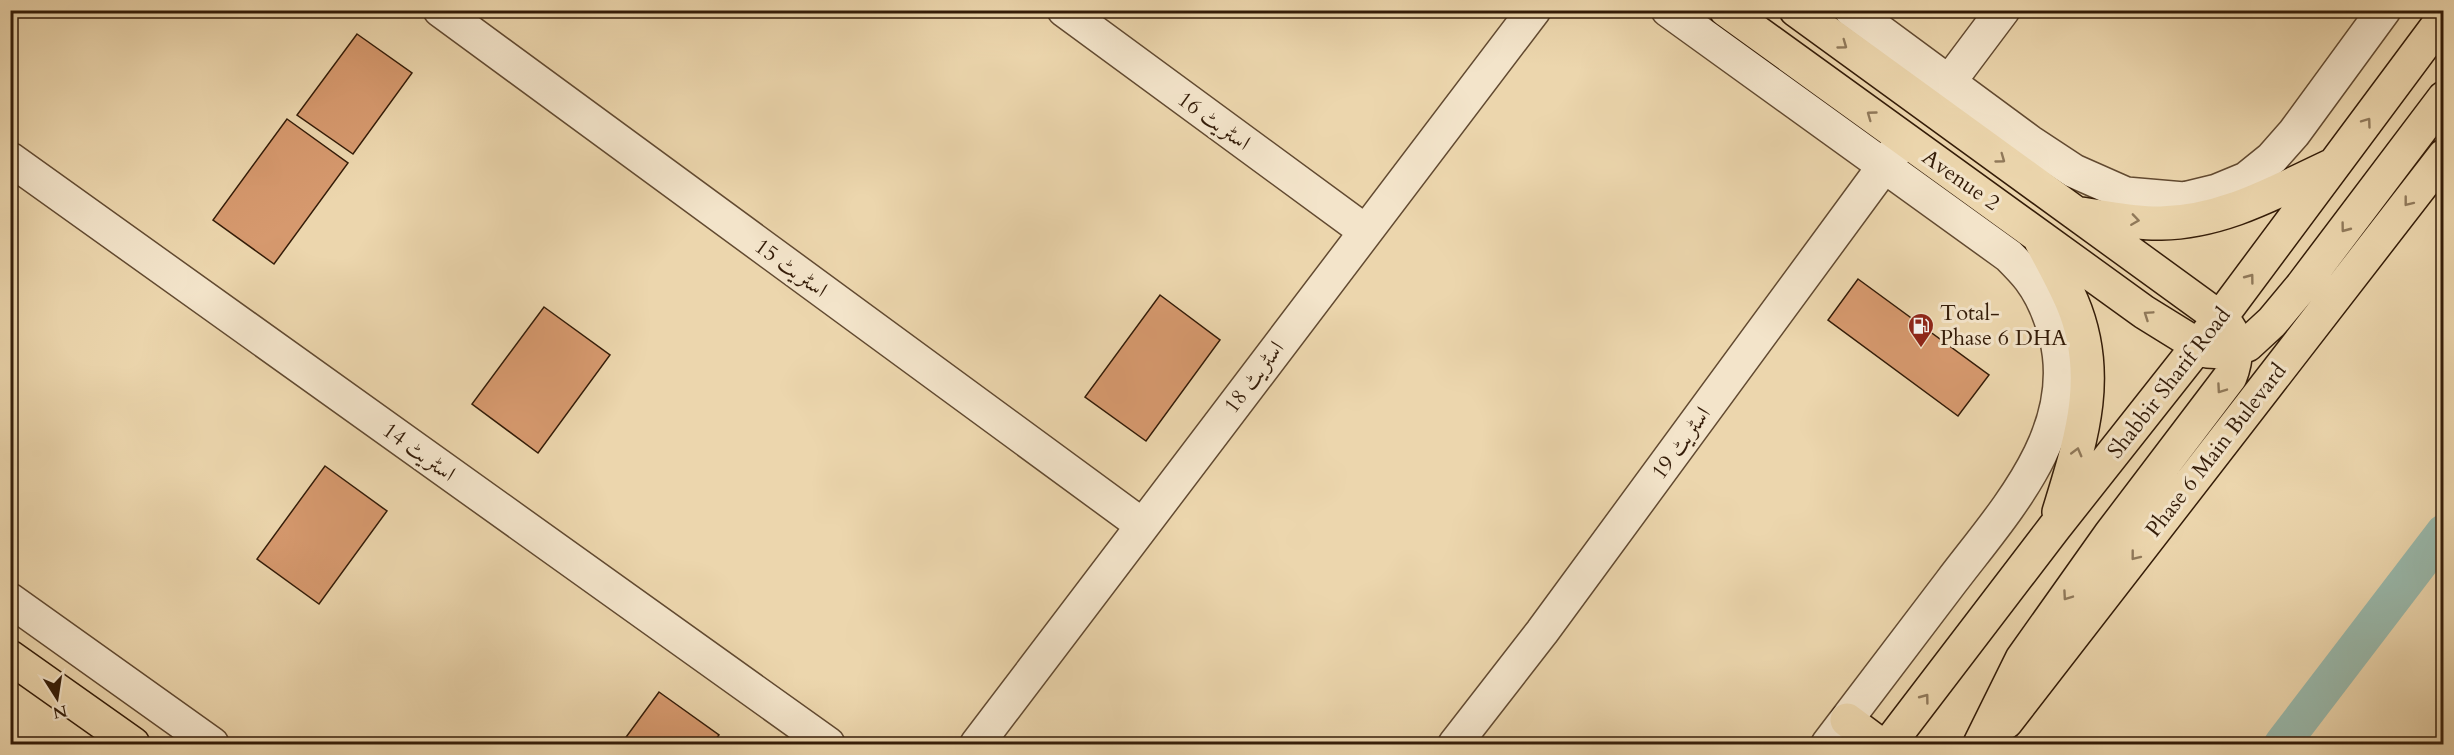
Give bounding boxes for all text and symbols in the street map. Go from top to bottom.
one-way arrow [1836,38,1847,49]
street label: اسٹریٹ 16 [1172,84,1256,158]
one-way arrow [1866,111,1877,122]
one-way arrow [2359,118,2370,129]
street label: Avenue 2 [1916,142,2006,218]
one-way arrow [1994,152,2005,163]
one-way arrow [2404,195,2415,206]
one-way arrow [2130,214,2140,226]
one-way arrow [2341,222,2352,233]
street label: اسٹریٹ 15 [749,231,833,305]
one-way arrow [2243,274,2254,285]
place label: Total- Phase 6 DHA [1940,298,2067,353]
street label: Shabbir Sharif Road [2101,301,2238,465]
fuel station icon: Total- Phase 6 DHA [1906,311,1936,349]
one-way arrow [2144,311,2155,322]
street label: اسٹریٹ 18 [1217,335,1291,419]
street label: Phase 6 Main Bulevard [2139,357,2294,543]
one-way arrow [2217,383,2228,394]
street label: اسٹریٹ 19 [1644,401,1718,485]
street label: اسٹریٹ 14 [377,415,461,489]
one-way arrow [2070,447,2083,457]
one-way arrow [2131,549,2142,560]
one-way arrow [2063,589,2074,600]
north arrow [27,668,87,728]
one-way arrow [1917,694,1928,705]
text: N [51,699,69,724]

